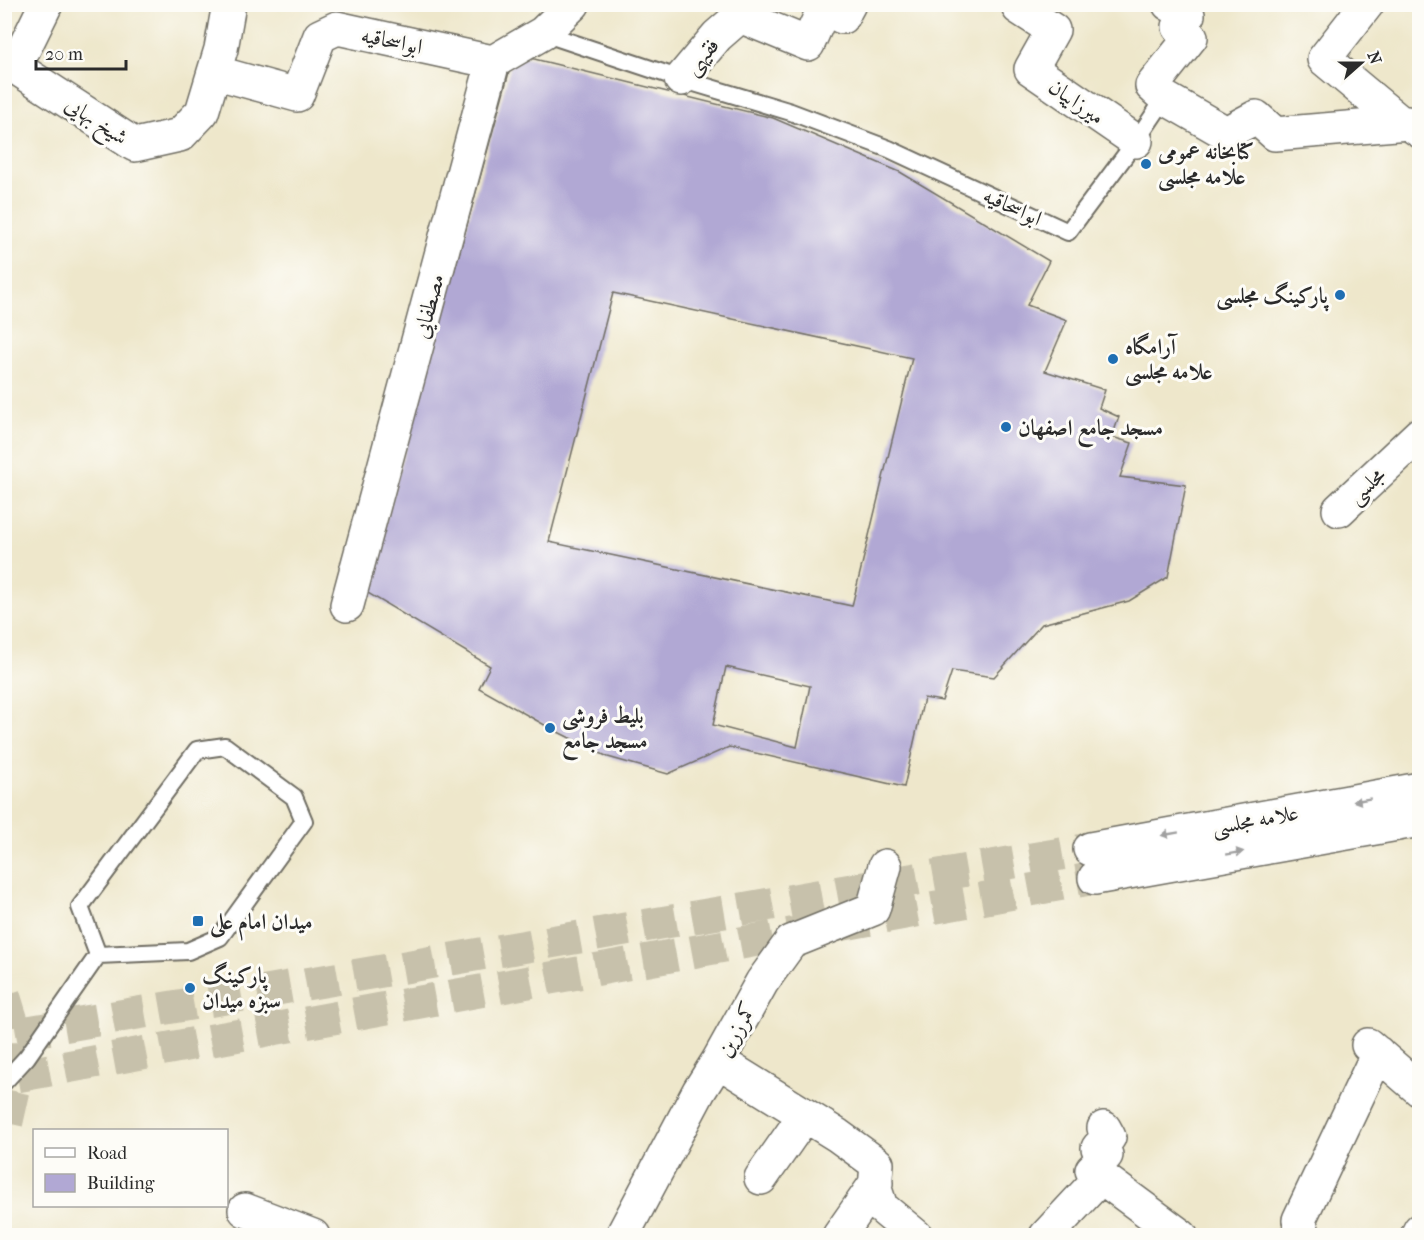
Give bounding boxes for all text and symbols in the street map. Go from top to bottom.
street label: ابواسحاقیه [359,22,425,60]
scale bar [36,33,126,71]
street label: فقیهی [679,33,726,82]
north arrow [1331,33,1391,93]
text: 20 m [45,44,83,65]
text: N [1363,49,1386,68]
street label: میرزاییان [1044,73,1109,130]
street label: شیخ بهایی [57,91,133,156]
place label: کتابخانه عمومی علامه مجلسی [1157,139,1254,192]
marker: کتابخانه عمومی علامه مجلسی [1139,157,1153,171]
street label: ابواسحاقیه [979,182,1046,232]
street label: مصطفایی [408,271,452,342]
place label: پارکینگ مجلسی [1216,281,1330,312]
marker: پارکینگ مجلسی [1333,288,1347,302]
place label: آرامگاه علامه مجلسی [1125,332,1213,387]
marker: آرامگاه علامه مجلسی [1106,352,1120,366]
place label: مسجد جامع اصفهان [1018,415,1163,448]
marker: مسجد جامع اصفهان [999,420,1013,434]
street label: مجلسی [1342,461,1393,511]
place label: بلیط فروشی مسجد جامع [562,703,648,761]
marker: بلیط فروشی مسجد جامع [543,721,557,735]
one-way arrow [1352,796,1371,805]
street label: علامه مجلسی [1210,800,1301,842]
one-way arrow [1160,830,1179,839]
one-way arrow [1226,848,1245,857]
place label: میدان امام علی [209,909,313,941]
marker: میدان امام علی [191,914,205,928]
place label: پارکینگ سبزه میدان [202,961,281,1014]
marker: پارکینگ سبزه میدان [183,981,197,995]
street label: کمرزرین [711,997,763,1062]
legend [33,1129,228,1207]
text: Road [87,1143,127,1164]
text: Building [87,1173,155,1194]

